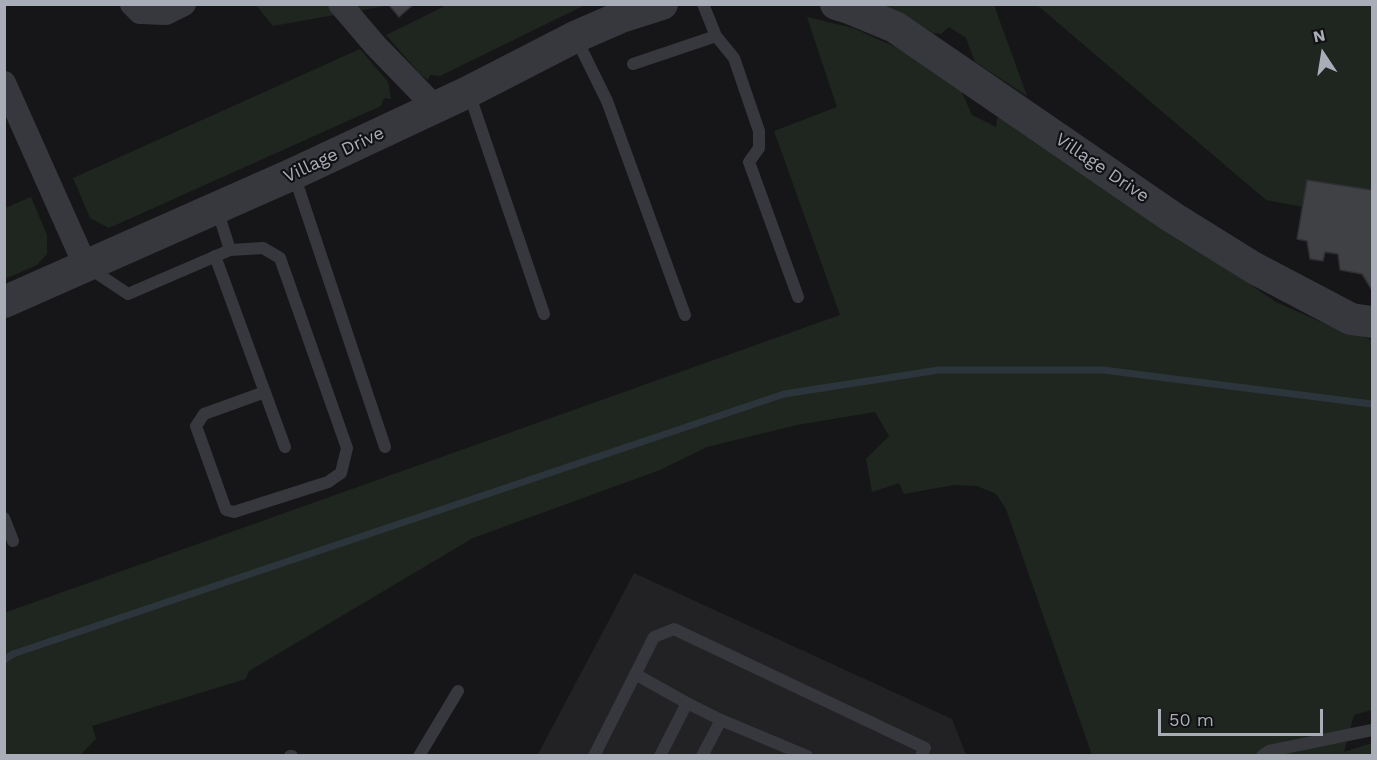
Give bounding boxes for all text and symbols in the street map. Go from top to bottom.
north arrow [1293,24,1353,84]
text: N [1311,25,1327,46]
street label: Village Drive [280,122,388,188]
street label: Village Drive [1051,129,1153,207]
scale bar [1161,697,1326,735]
text: 50 m [1169,709,1214,730]

